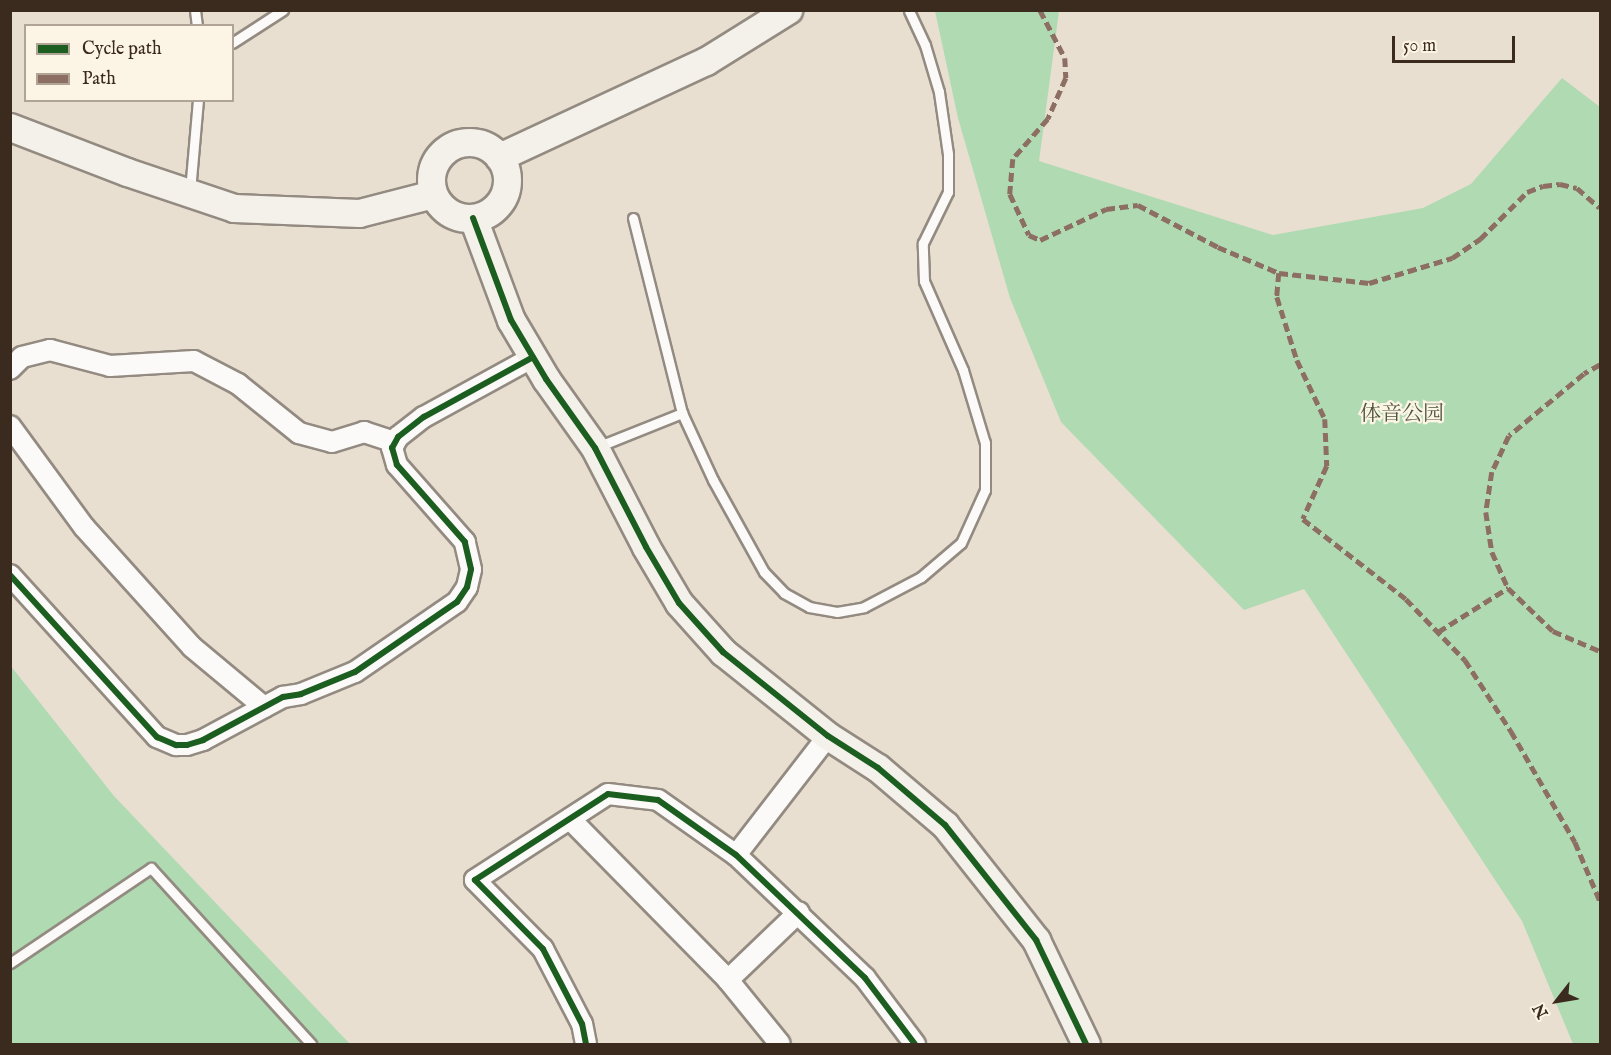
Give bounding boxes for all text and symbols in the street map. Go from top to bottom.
legend [24,24,234,102]
scale bar [1395,24,1518,62]
text: 50 m [1403,35,1436,58]
text: Cycle path [82,38,162,61]
text: Path [82,68,116,91]
park label: 体音公园 [1360,402,1444,428]
north arrow [1527,971,1587,1031]
text: N [1529,999,1554,1021]

